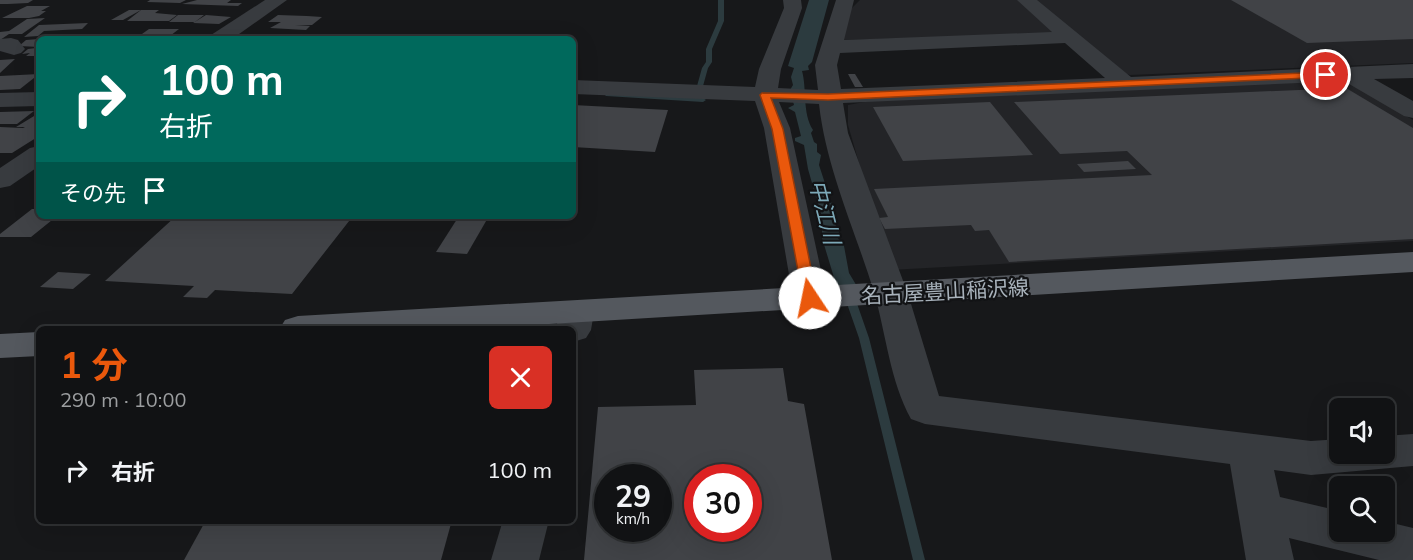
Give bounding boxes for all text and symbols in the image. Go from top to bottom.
pin [1300,49,1351,100]
text: 100 m [159,53,284,106]
icon: arrive [1309,58,1342,91]
icon: right [60,60,138,138]
text: 右折 [159,109,213,143]
icon: arrive [138,174,171,207]
water label: 中江川 [803,177,847,249]
text: その先 [60,179,126,207]
position arrow [778,266,842,330]
street label: 名古屋豊山稲沢線 [860,274,1030,308]
text: 1 分 [60,342,127,387]
button: close [489,346,552,409]
text: 290 m · 10:00 [60,387,186,412]
map controls [1329,398,1395,542]
button: sound [1329,398,1395,464]
icon: right [60,454,93,487]
text: 100 m [487,456,552,484]
text: 右折 [111,458,155,486]
speed limit sign: 30 [684,464,762,542]
button: search [1329,476,1395,542]
text: 29 [615,477,651,515]
text: km/h [616,509,650,528]

